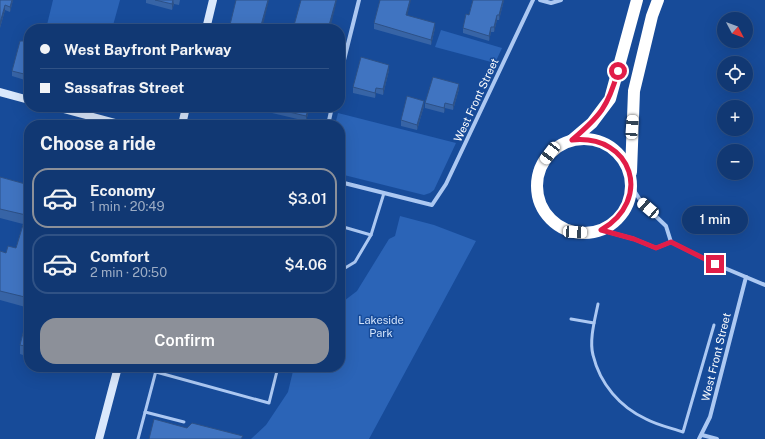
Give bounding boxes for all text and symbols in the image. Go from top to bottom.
north arrow [717,12,753,48]
map controls [717,12,753,180]
text: West Bayfront Parkway [64,41,231,58]
street label: West Front Street [451,56,501,144]
button: locate [717,56,753,92]
route start [609,62,627,80]
text: Sassafras Street [64,79,184,96]
button: + [717,100,753,136]
car [625,115,639,139]
text: Choose a ride [40,133,156,154]
car [538,140,562,166]
button: − [717,144,753,180]
icon: car [42,180,78,216]
text: Economy [90,182,155,199]
text: $3.01 [288,190,327,207]
car [635,196,661,220]
text: 1 min · 20:49 [90,199,165,214]
callout: 1 min [682,206,748,234]
text: 1 min [700,212,730,227]
car [563,225,587,239]
icon: car [42,246,78,282]
text: Comfort [90,248,150,265]
route end [706,255,724,273]
text: $4.06 [285,256,327,273]
text: 2 min · 20:50 [90,265,167,280]
street label: West Front Street [699,312,733,402]
park label: Lakeside Park [358,314,404,339]
button: Confirm [40,318,329,364]

